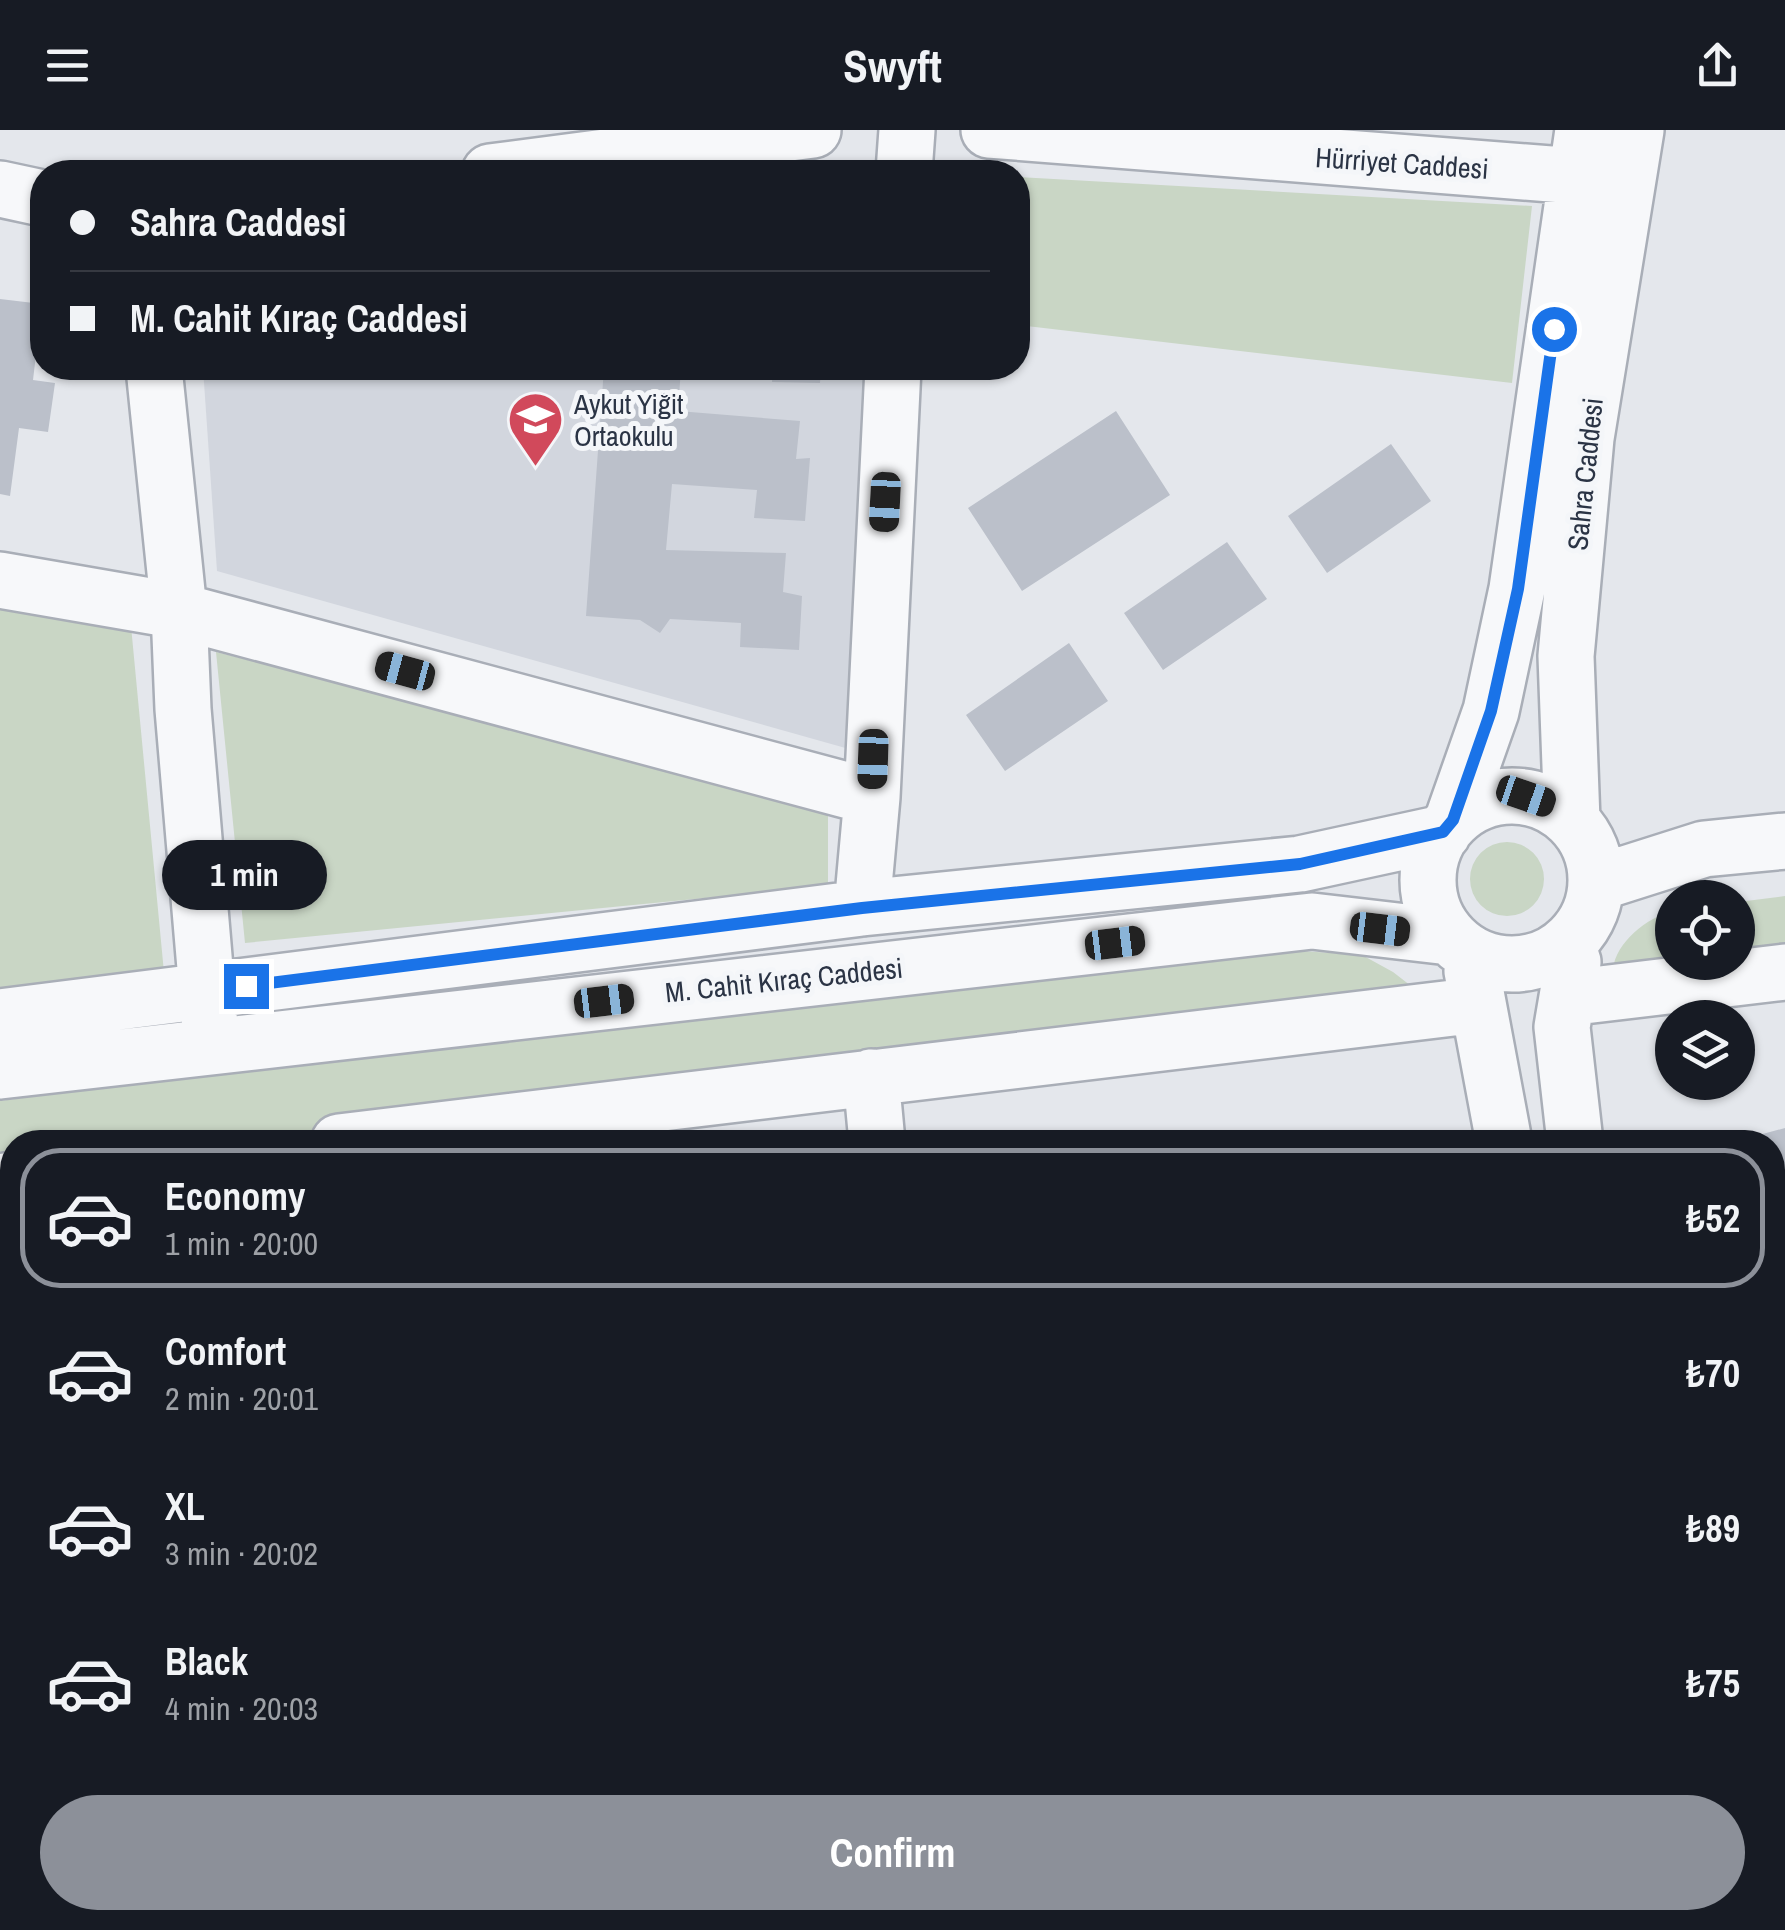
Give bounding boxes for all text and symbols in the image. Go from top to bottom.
text: Swyft [843,35,942,96]
icon: menu [40,38,95,93]
icon: share [1690,38,1745,93]
street label: Hürriyet Caddesi [1314,138,1490,188]
text: Sahra Caddesi [130,197,347,248]
text: M. Cahit Kıraç Caddesi [130,293,468,344]
route start [1532,307,1577,352]
place label: Aykut Yiğit Ortaokulu [573,385,683,455]
school or university icon: Aykut Yiğit Ortaokulu [505,390,565,469]
street label: Sahra Caddesi [1558,396,1612,552]
car [868,471,902,533]
car [372,649,438,693]
car [857,728,889,790]
car [1493,772,1559,820]
callout: 1 min [164,841,328,911]
text: 1 min [210,853,279,896]
map controls [1655,880,1755,1100]
button: locate [1655,880,1755,980]
car [1348,910,1412,948]
car [1083,924,1147,962]
street label: M. Cahit Kıraç Caddesi [663,949,905,1011]
route end [224,964,269,1009]
car [572,982,636,1020]
button: layers [1655,1000,1755,1100]
text: Economy [165,1171,305,1222]
icon: car [45,1173,135,1263]
text: ₺52 [1686,1193,1740,1244]
text: 1 min · 20:00 [165,1222,318,1265]
text: Comfort [165,1326,286,1377]
icon: car [45,1328,135,1418]
text: ₺70 [1686,1348,1740,1399]
text: 2 min · 20:01 [165,1377,318,1420]
text: XL [165,1481,205,1532]
icon: car [45,1483,135,1573]
text: ₺89 [1686,1503,1740,1554]
text: 3 min · 20:02 [165,1532,318,1575]
text: Black [165,1636,248,1687]
icon: car [45,1638,135,1728]
text: ₺75 [1686,1658,1740,1709]
text: 4 min · 20:03 [165,1687,318,1730]
button: Confirm [40,1795,1745,1910]

